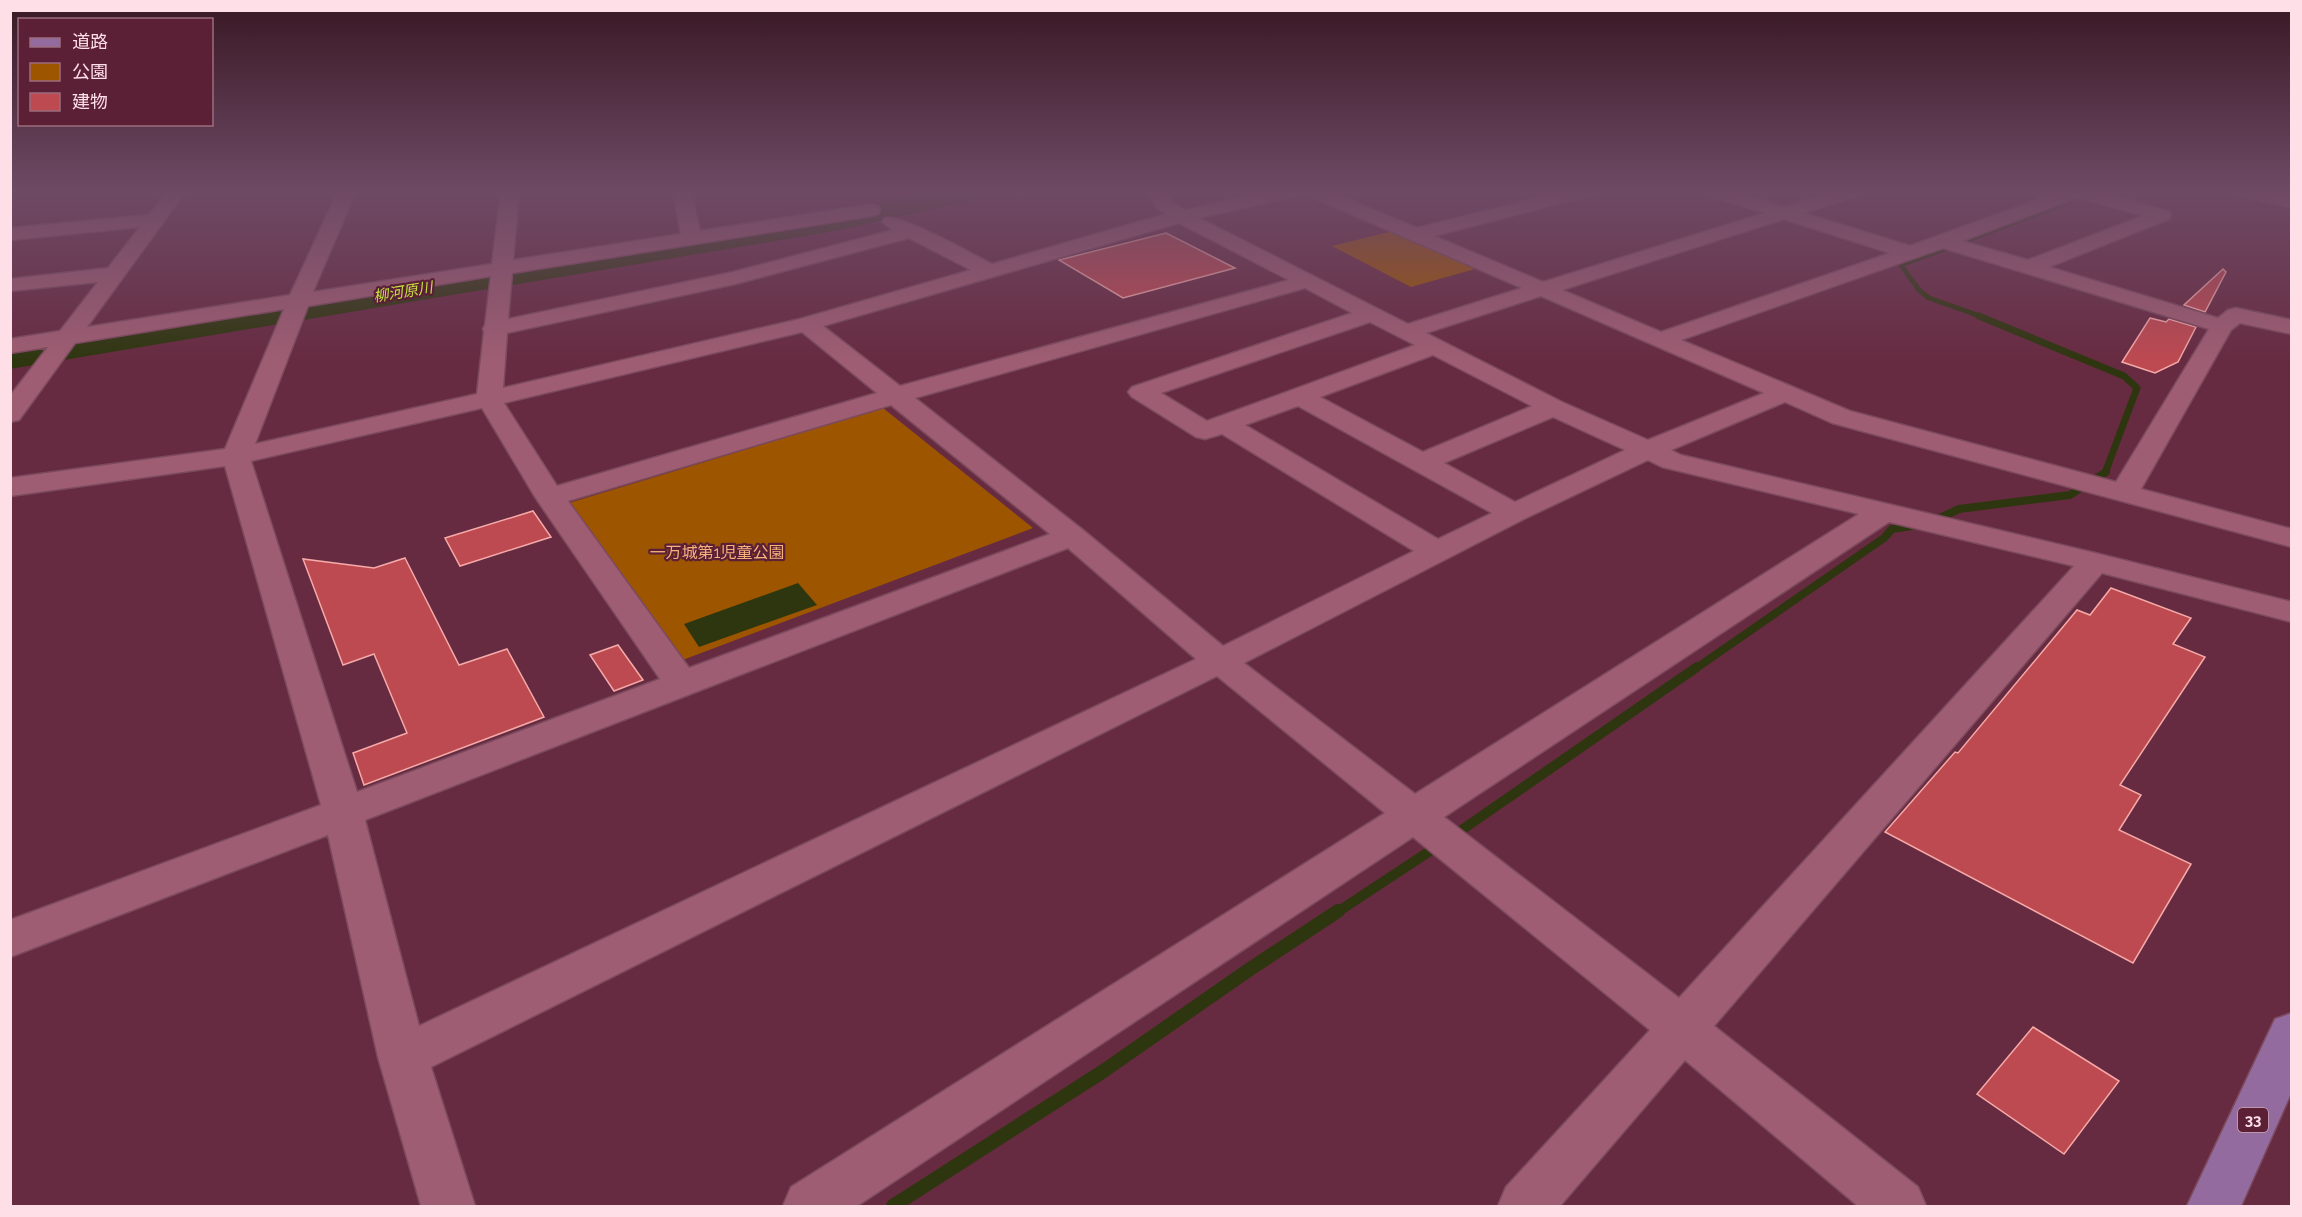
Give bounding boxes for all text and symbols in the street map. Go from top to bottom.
legend [18,18,213,126]
text: 道路 [72,31,108,52]
text: 公園 [72,61,108,82]
text: 建物 [72,91,108,112]
water label: 柳河原川 [372,278,436,306]
park label: 一万城第1児童公園 [650,543,784,562]
road number: 33 [2238,1108,2268,1132]

